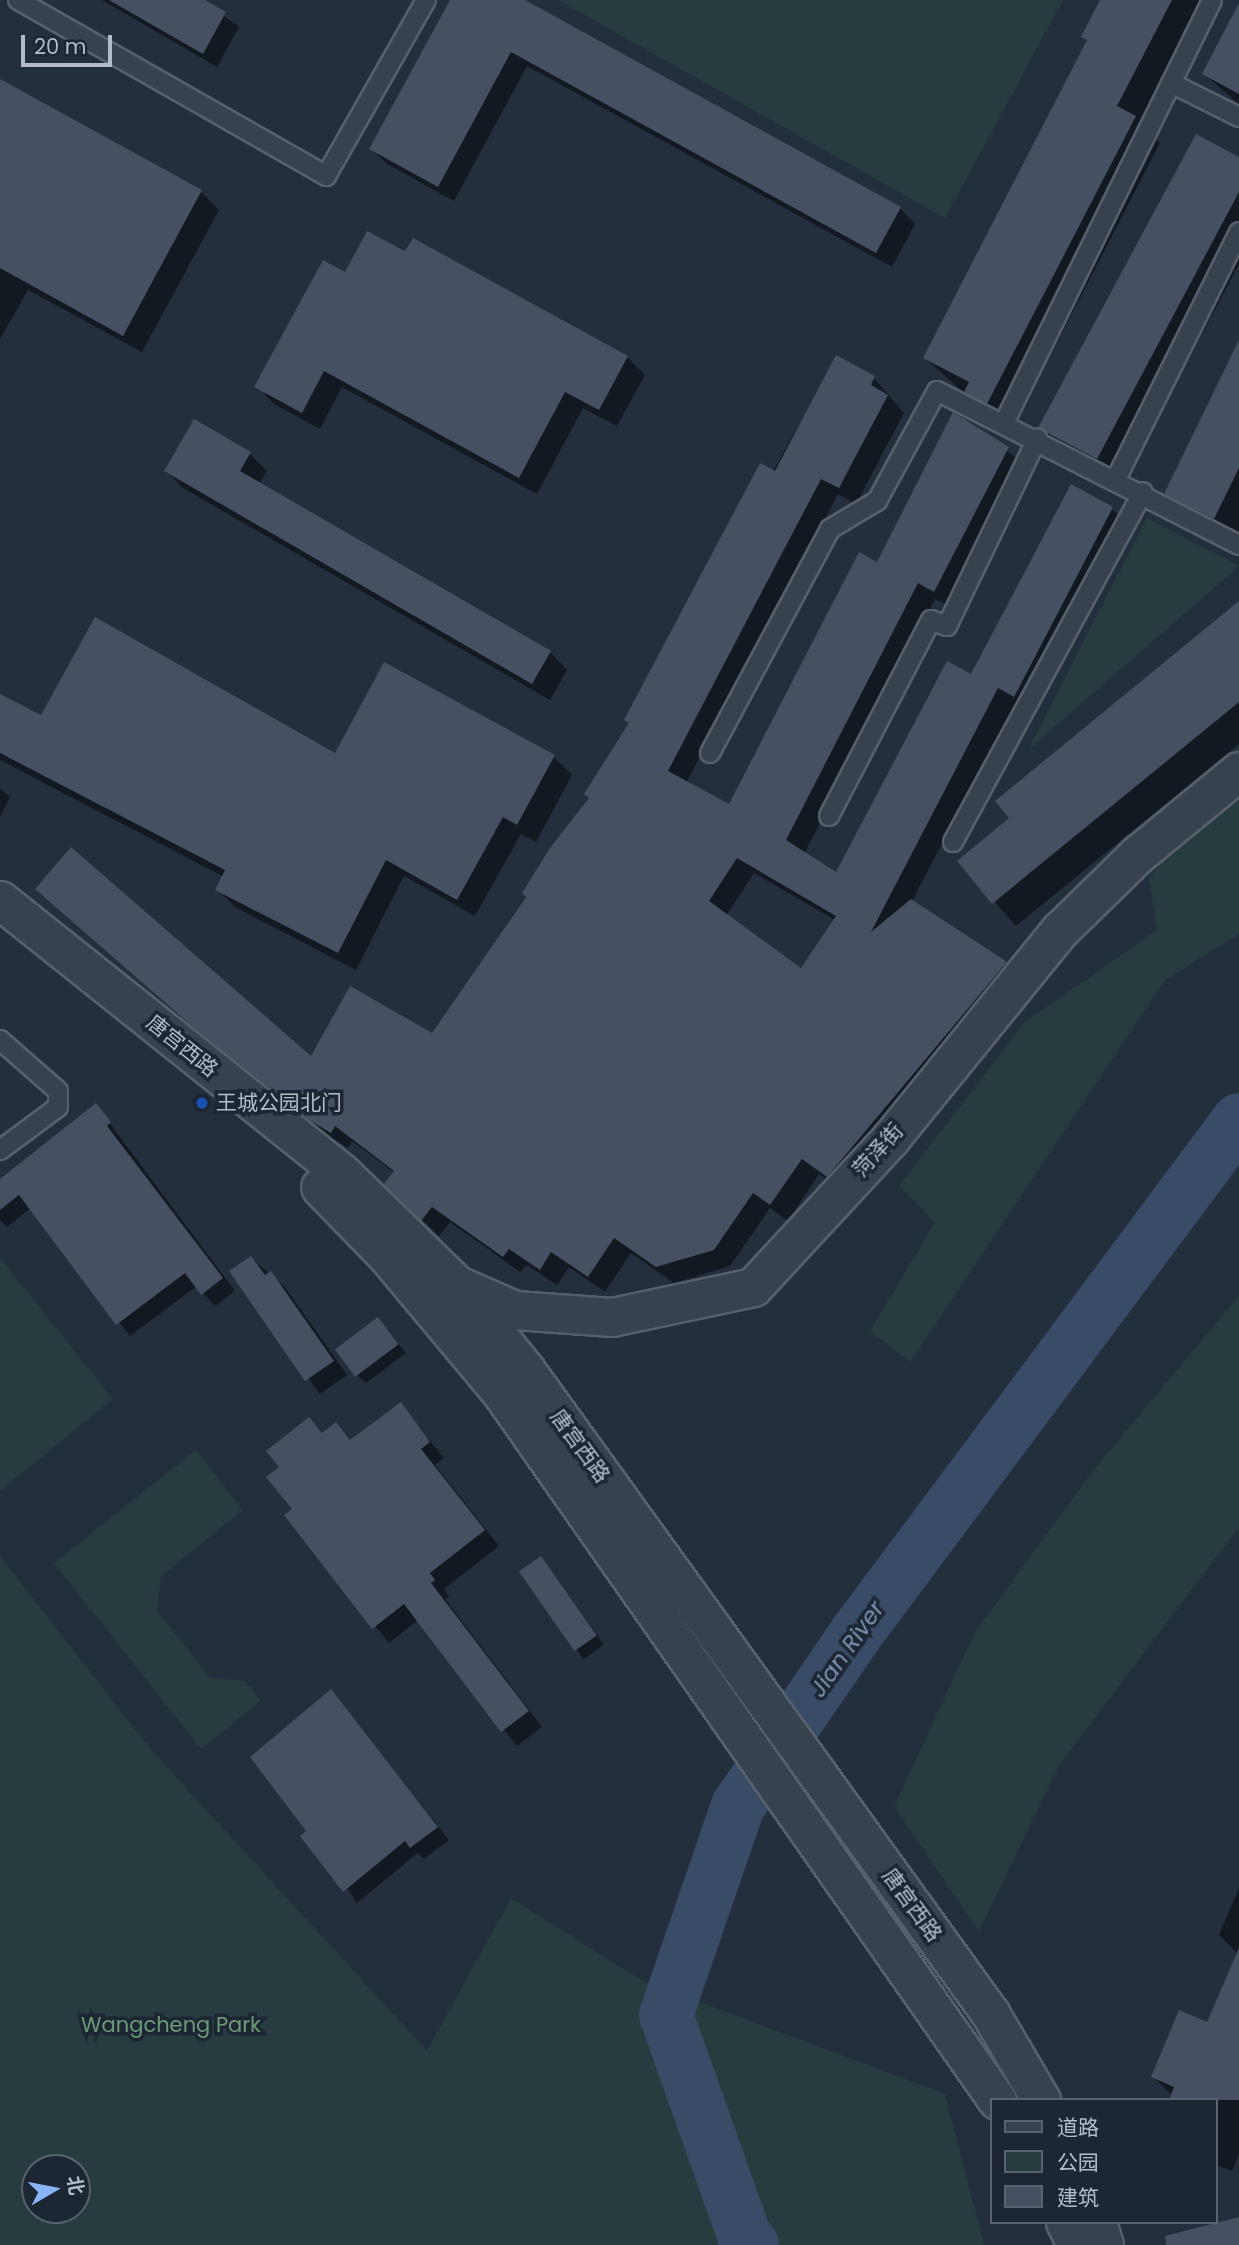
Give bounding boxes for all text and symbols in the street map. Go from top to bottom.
scale bar [24,21,116,65]
text: 20 m [34,32,87,61]
street label: 唐宫西路 [141,1010,223,1082]
place label: 王城公园北门 [216,1090,342,1116]
marker: 王城公园北门 [194,1095,210,1111]
street label: 菏泽街 [848,1118,908,1182]
street label: 唐宫西路 [545,1405,615,1487]
water label: Jian River [804,1596,890,1702]
street label: 唐宫西路 [877,1864,947,1946]
park label: Wangcheng Park [81,2012,261,2038]
legend [990,2098,1218,2224]
text: 道路 [1057,2113,1099,2142]
text: 公园 [1057,2148,1099,2177]
north arrow [21,2154,91,2224]
text: 北 [60,2174,90,2197]
text: 建筑 [1057,2183,1099,2212]

